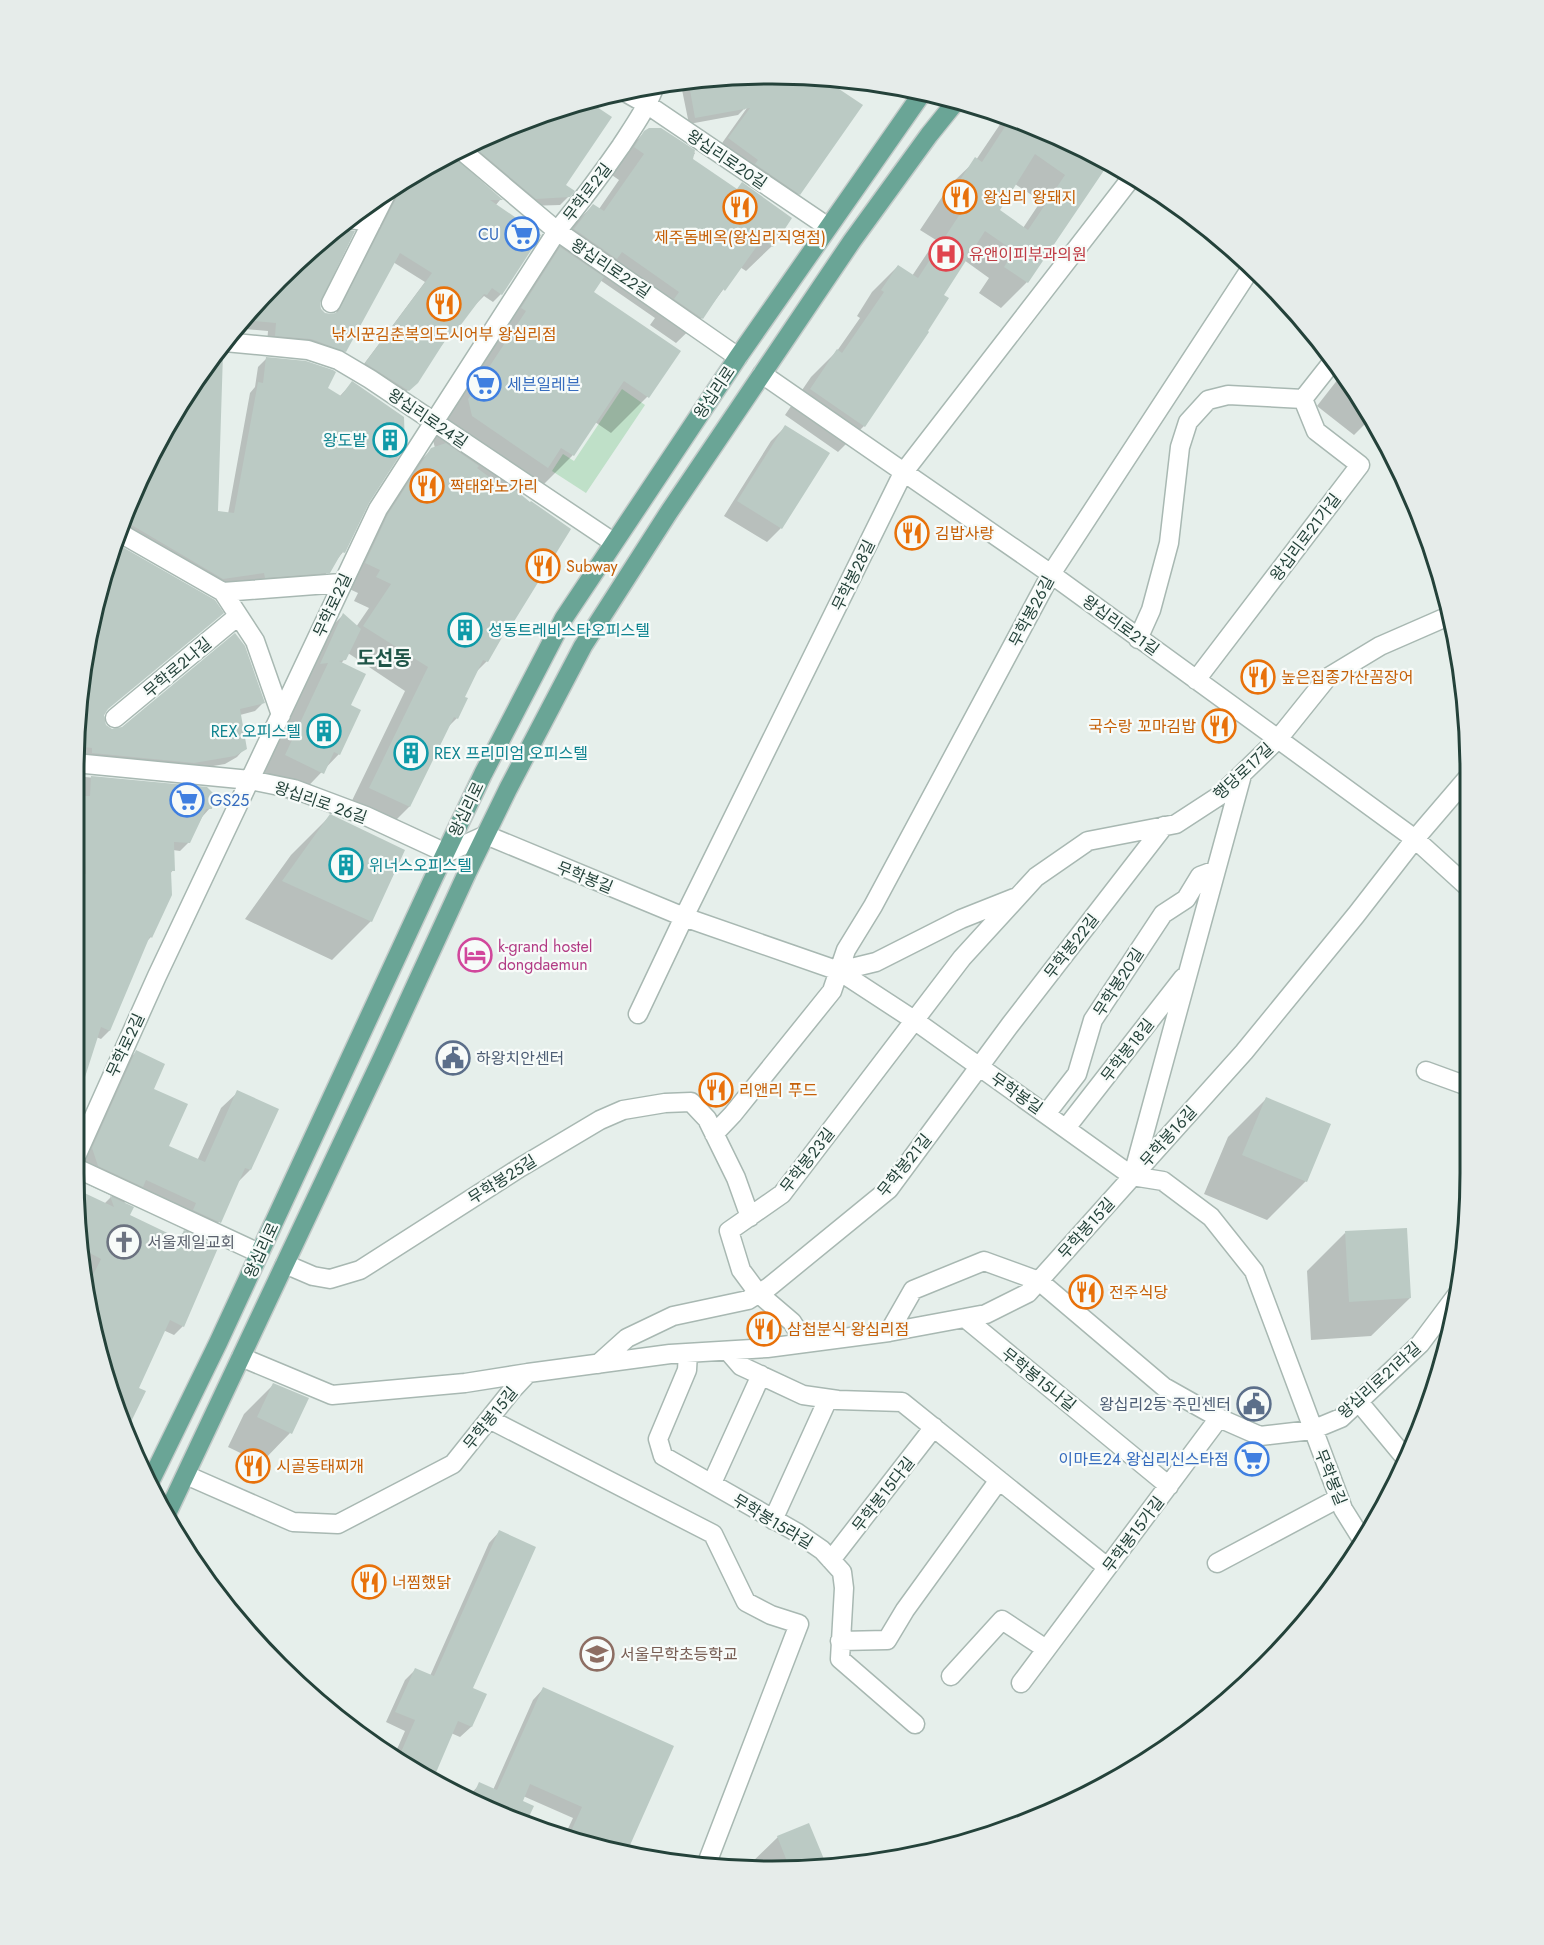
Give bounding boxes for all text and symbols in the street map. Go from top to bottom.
street label: 왕십리로20길 [682,124,771,195]
street label: 무학로2길 [558,158,617,226]
restaurant icon: 왕십리 왕돼지 [942,179,978,215]
place label: 왕십리 왕돼지 [983,186,1076,209]
restaurant icon: 제주돔베옥(왕십리직영점) [722,189,758,225]
supermarket icon: CU [504,216,540,252]
place label: CU [478,223,499,246]
place label: 제주돔베옥(왕십리직영점) [654,226,826,249]
street label: 왕십리로22길 [566,233,655,304]
hospital icon: 유앤이피부과의원 [928,236,964,272]
place label: 유앤이피부과의원 [969,243,1087,266]
restaurant icon: 낚시꾼김춘복의도시어부 왕십리점 [426,286,462,322]
place label: 낚시꾼김춘복의도시어부 왕십리점 [331,323,557,346]
street label: 왕십리로 [688,361,741,423]
supermarket icon: 세븐일레븐 [466,366,502,402]
place label: 세븐일레븐 [507,373,581,396]
street label: 왕십리로24길 [383,383,472,454]
building icon: 왕도밭 [372,422,408,458]
place label: 왕도밭 [323,429,367,452]
restaurant icon: 짝태와노가리 [409,468,445,504]
place label: 짝태와노가리 [450,475,538,498]
street label: 왕십리로21가길 [1265,489,1346,586]
restaurant icon: 김밥사랑 [894,515,930,551]
place label: 김밥사랑 [935,522,994,545]
street label: 무학봉28길 [826,536,881,615]
restaurant icon: Subway [525,548,561,584]
place label: Subway [566,555,619,578]
street label: 무학로2길 [308,570,357,641]
street label: 무학봉26길 [1003,572,1060,651]
street label: 왕십리로21길 [1078,590,1164,661]
building icon: 성동트레비스타오피스텔 [447,612,483,648]
place label: 성동트레비스타오피스텔 [488,619,650,642]
street label: 무학로2나길 [138,632,216,703]
district label: 도선동 [356,644,412,673]
restaurant icon: 높은집종가산꼼장어 [1240,659,1276,695]
place label: 높은집종가산꼼장어 [1281,666,1413,689]
restaurant icon: 국수랑 꼬마김밥 [1201,708,1237,744]
building icon: REX 오피스텔 [306,713,342,749]
place label: 국수랑 꼬마김밥 [1088,715,1196,738]
place label: REX 오피스텔 [211,720,301,743]
building icon: REX 프리미엄 오피스텔 [393,735,429,771]
street label: 행당로17길 [1208,738,1278,805]
place label: REX 프리미엄 오피스텔 [434,742,588,765]
street label: 왕십리로 26길 [271,776,370,829]
street label: 왕십리로 [443,777,490,841]
supermarket icon: GS25 [169,782,205,818]
place label: GS25 [210,789,249,812]
building icon: 위너스오피스텔 [328,847,364,883]
place label: 위너스오피스텔 [369,854,472,877]
street label: 무학봉길 [553,856,616,899]
street label: 무학봉22길 [1039,909,1104,984]
place label: k-grand hostel dongdaemun [498,935,592,976]
hotel icon: k-grand hostel dongdaemun [457,937,493,973]
street label: 무학봉20길 [1088,943,1149,1021]
street label: 무학로2길 [101,1010,150,1081]
street label: 무학봉18길 [1095,1014,1159,1087]
public building icon: 하왕치안센터 [435,1040,471,1076]
place label: 하왕치안센터 [476,1047,564,1070]
street label: 무학봉길 [986,1067,1047,1120]
restaurant icon: 리앤리 푸드 [698,1072,734,1108]
place label: 리앤리 푸드 [739,1079,817,1102]
street label: 무학봉16길 [1135,1101,1202,1172]
street label: 무학봉23길 [775,1123,840,1198]
street label: 무학봉21길 [872,1129,937,1202]
street label: 무학봉25길 [464,1149,541,1210]
street label: 무학봉15길 [1053,1193,1120,1264]
street label: 왕십리로 [239,1218,284,1282]
church icon: 서울제일교회 [106,1224,142,1260]
place label: 서울제일교회 [147,1231,235,1254]
restaurant icon: 전주식당 [1068,1274,1104,1310]
place label: 전주식당 [1109,1281,1168,1304]
restaurant icon: 삼첩분식 왕십리점 [746,1311,782,1347]
place label: 삼첩분식 왕십리점 [787,1318,910,1341]
street label: 왕십리로21라길 [1333,1337,1426,1424]
street label: 무학봉15나길 [997,1342,1081,1417]
street label: 무학봉15길 [458,1382,523,1455]
public building icon: 왕십리2동 주민센터 [1236,1386,1272,1422]
place label: 왕십리2동 주민센터 [1099,1393,1231,1416]
supermarket icon: 이마트24 왕십리신스타점 [1234,1441,1270,1477]
street label: 무학봉길 [1309,1446,1352,1509]
restaurant icon: 시골동태찌개 [235,1448,271,1484]
place label: 이마트24 왕십리신스타점 [1059,1448,1229,1471]
street label: 무학봉15다길 [847,1452,920,1537]
place label: 시골동태찌개 [276,1455,364,1478]
street label: 무학봉15라길 [728,1488,817,1554]
street label: 무학봉15가길 [1097,1492,1170,1577]
restaurant icon: 너찜했닭 [351,1564,387,1600]
place label: 너찜했닭 [392,1571,451,1594]
school or university icon: 서울무학초등학교 [579,1636,615,1672]
place label: 서울무학초등학교 [620,1643,738,1666]

